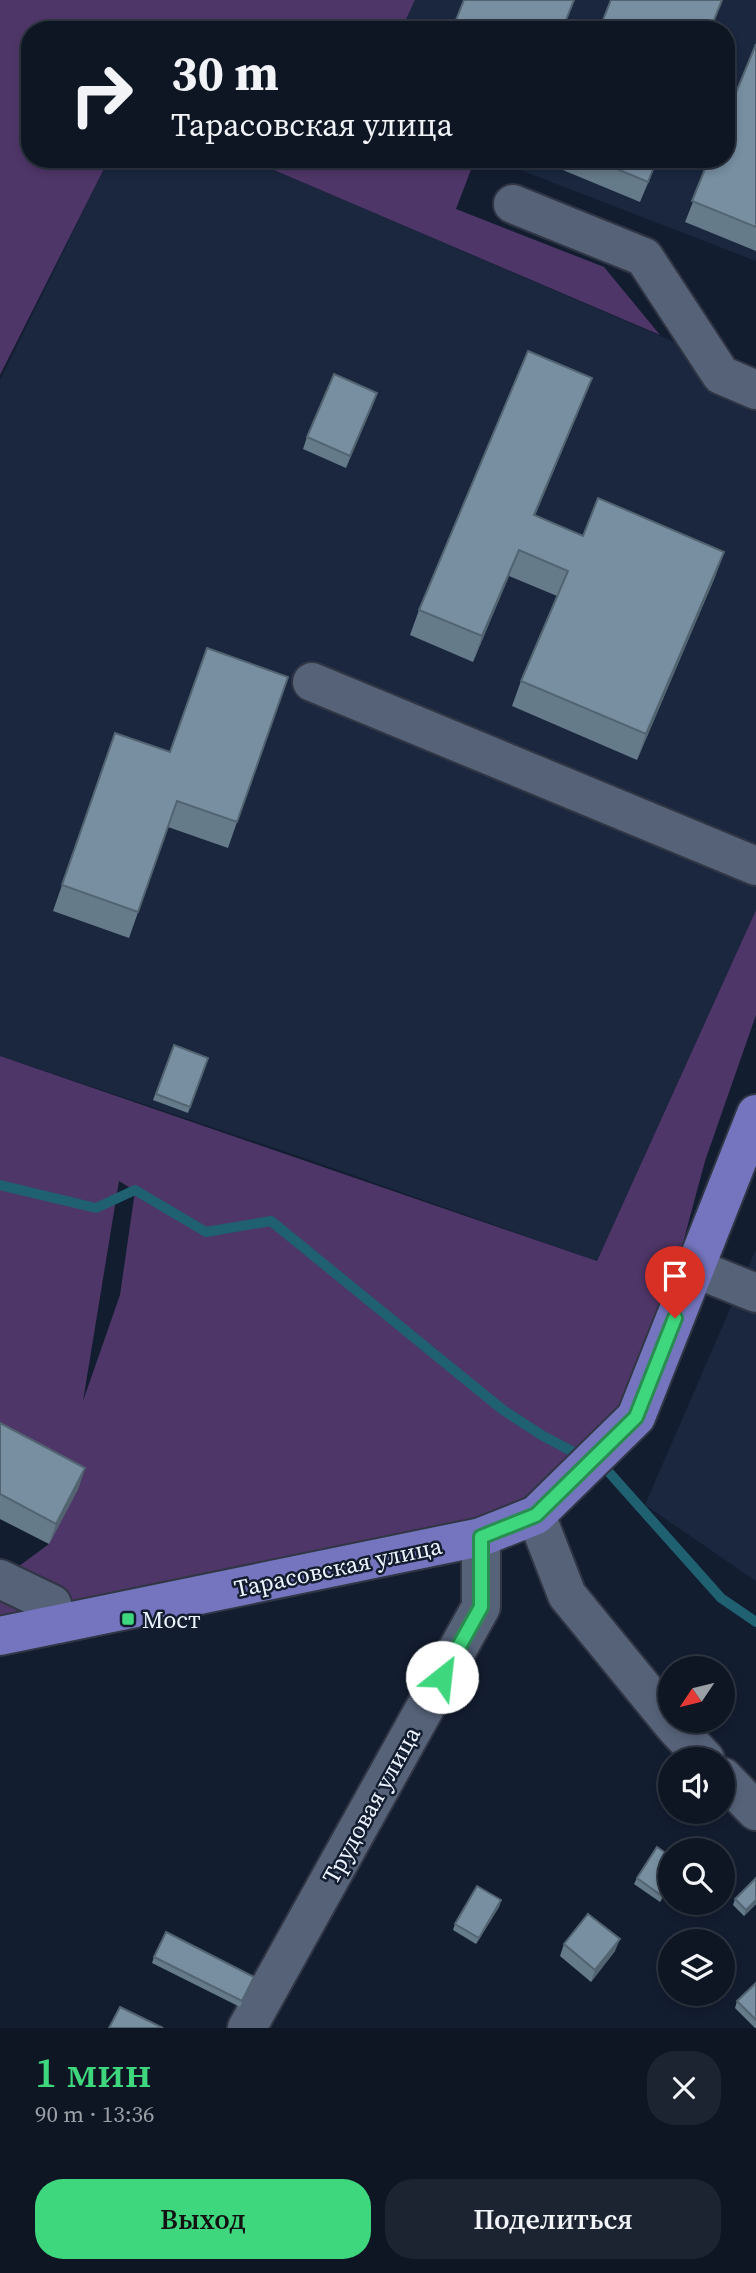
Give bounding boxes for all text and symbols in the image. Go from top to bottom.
text: 30 m [171,39,279,106]
icon: right [56,49,147,140]
text: Тарасовская улица [171,103,453,147]
pin [645,1246,705,1318]
icon: arrive [656,1257,694,1295]
street label: Тарасовская улица [231,1529,446,1605]
place label: Мост [142,1603,201,1636]
marker: Мост [120,1611,136,1627]
position arrow [405,1640,479,1714]
north arrow [658,1656,735,1732]
map controls [658,1656,735,2006]
street label: Трудовая улица [314,1720,428,1890]
button: sound [658,1747,735,1824]
button: search [658,1838,735,1915]
button: layers [658,1929,735,2006]
text: 1 мин [35,2043,152,2101]
button: close [647,2051,721,2125]
text: 90 m · 13:36 [35,2098,155,2130]
button: Выход [35,2179,371,2259]
button: Поделиться [385,2179,721,2259]

